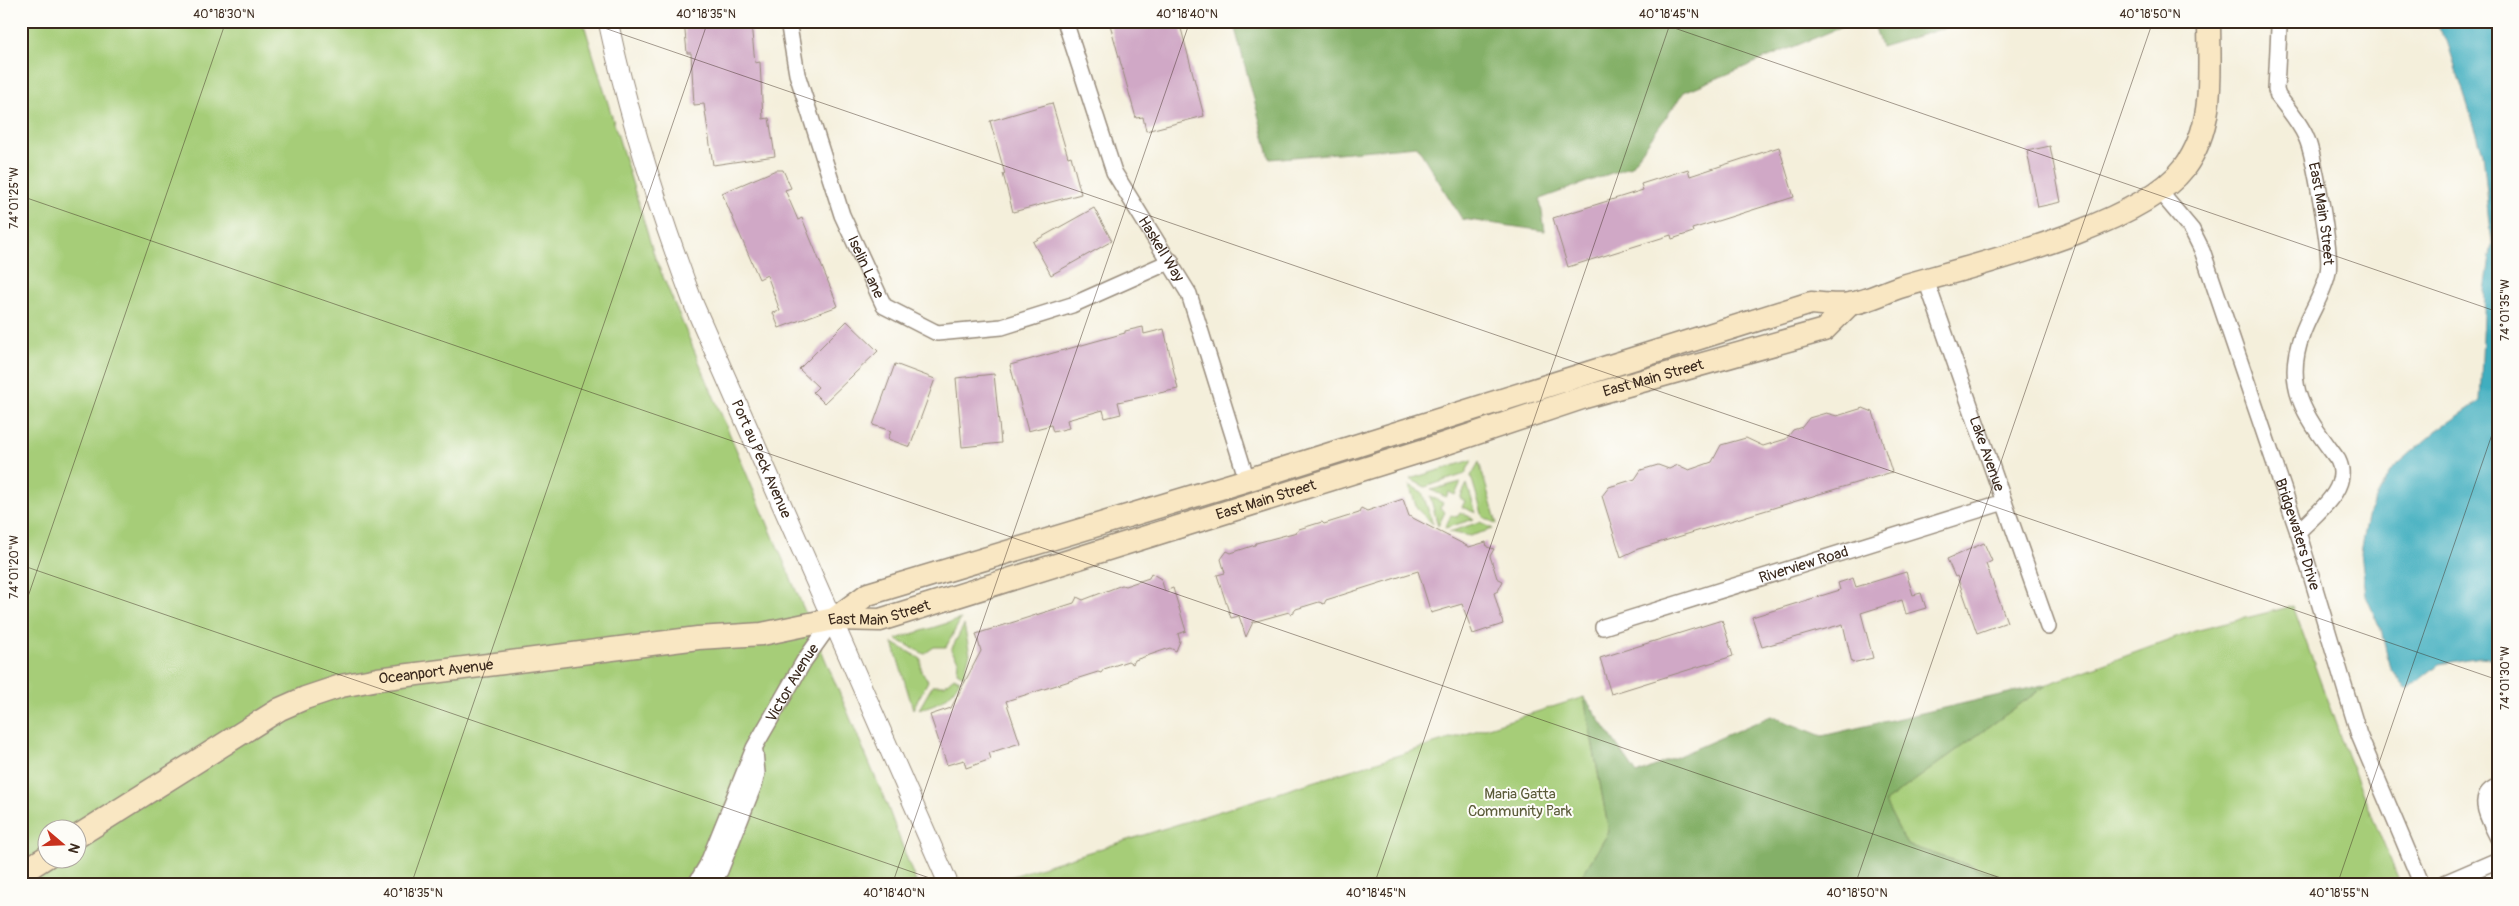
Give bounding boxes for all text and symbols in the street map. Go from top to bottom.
text: 40°18'30"N [193,7,255,22]
text: 40°18'35"N [676,7,736,22]
text: 40°18'40"N [1156,7,1218,22]
text: 40°18'45"N [1639,7,1699,22]
text: 40°18'50"N [2119,7,2181,22]
street label: East Main Street [2304,161,2338,266]
text: 74°01'25"W [7,167,22,229]
street label: Haskell Way [1133,213,1188,286]
street label: Iselin Lane [843,233,888,302]
text: 74°01'35"W [2498,279,2513,341]
street label: East Main Street [1601,355,1707,402]
street label: Port au Peck Avenue [727,397,796,522]
street label: Lake Avenue [1965,414,2009,495]
street label: East Main Street [1214,475,1319,525]
street label: Bridgewaters Drive [2270,476,2324,593]
text: 74°01'20"W [7,535,22,599]
street label: Riverview Road [1757,542,1851,588]
street label: East Main Street [827,596,934,630]
street label: Victor Avenue [762,640,824,726]
text: 74°01'30"W [2498,646,2513,710]
street label: Oceanport Avenue [378,655,495,689]
park label: Maria Gatta Community Park [1468,785,1573,821]
north arrow [38,818,88,868]
text: N [64,841,83,855]
text: 40°18'35"N [383,886,443,901]
text: 40°18'40"N [863,886,925,901]
text: 40°18'45"N [1346,886,1406,901]
text: 40°18'50"N [1826,886,1888,901]
text: 40°18'55"N [2309,886,2369,901]

